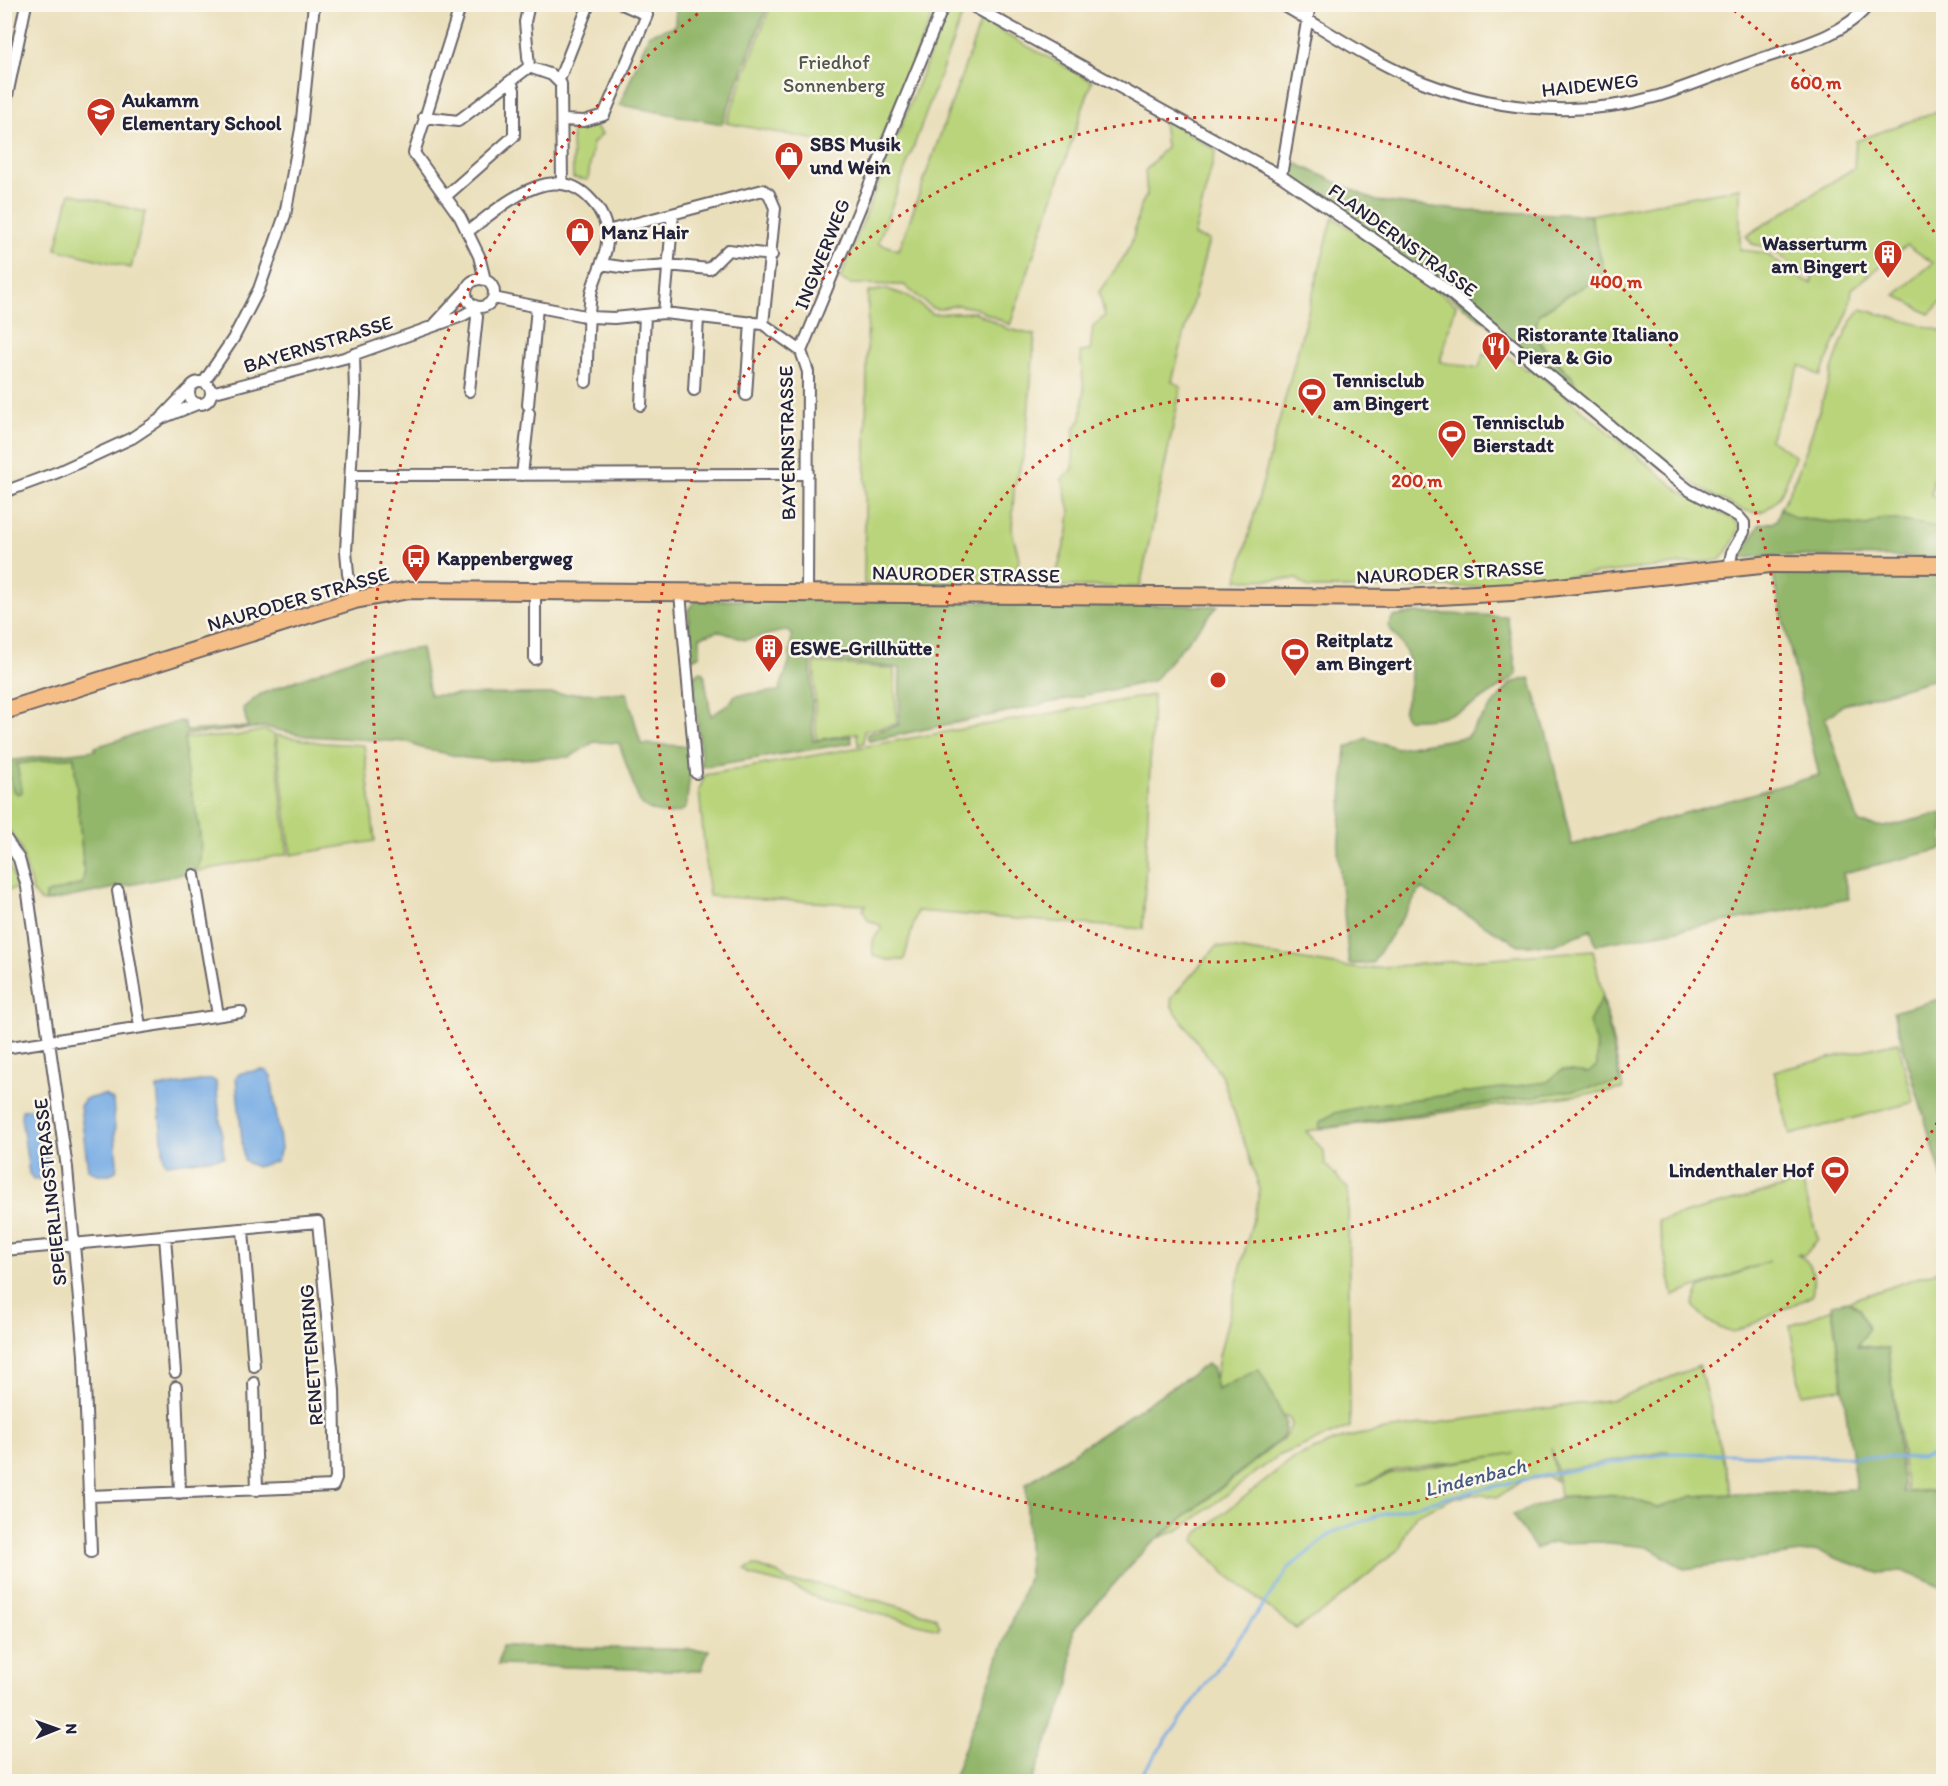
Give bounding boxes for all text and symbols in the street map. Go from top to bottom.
park label: Friedhof Sonnenberg [783,50,886,97]
street label: HAIDEWEG [1540,68,1640,102]
text: 600 m [1791,72,1842,94]
place label: Aukamm Elementary School [121,88,282,136]
school or university icon: Aukamm Elementary School [85,96,117,138]
place label: SBS Musik und Wein [809,132,901,179]
shop icon: SBS Musik und Wein [773,140,805,182]
street label: FLANDERNSTRASSE [1324,178,1482,302]
street label: INGWERWEG [789,195,855,313]
shop icon: Manz Hair [564,216,596,258]
place label: Manz Hair [601,220,690,244]
place label: Wasserturm am Bingert [1762,231,1868,279]
building icon: Wasserturm am Bingert [1872,238,1904,280]
text: 400 m [1590,271,1643,293]
street label: BAYERNSTRASSE [240,310,396,378]
place label: Ristorante Italiano Piera & Gio [1517,322,1679,369]
restaurant icon: Ristorante Italiano Piera & Gio [1480,330,1512,372]
street label: BAYERNSTRASSE [774,365,800,521]
place label: Tennisclub am Bingert [1332,368,1429,416]
sports icon: Tennisclub am Bingert [1296,376,1328,418]
place label: Tennisclub Bierstadt [1472,410,1564,457]
sports icon: Tennisclub Bierstadt [1436,418,1468,460]
text: 200 m [1392,470,1443,492]
bus stop icon: Kappenbergweg [400,542,432,584]
place label: Kappenbergweg [437,546,573,571]
street label: NAURODER STRASSE [1355,555,1545,589]
street label: NAURODER STRASSE [872,560,1060,588]
street label: NAURODER STRASSE [204,562,392,636]
place label: Reitplatz am Bingert [1316,628,1412,676]
building icon: ESWE-Grillhütte [753,632,785,674]
place label: ESWE-Grillhütte [790,636,933,660]
sports icon: Reitplatz am Bingert [1279,636,1311,678]
centre of rings [1208,670,1228,690]
street label: SPEIERLINGSTRASSE [28,1097,72,1287]
sports icon: Lindenthaler Hof [1819,1154,1851,1196]
place label: Lindenthaler Hof [1669,1158,1814,1182]
street label: RENETTENRING [294,1283,328,1427]
water label: Lindenbach [1422,1452,1529,1502]
north arrow [27,1699,87,1759]
text: N [62,1723,81,1734]

